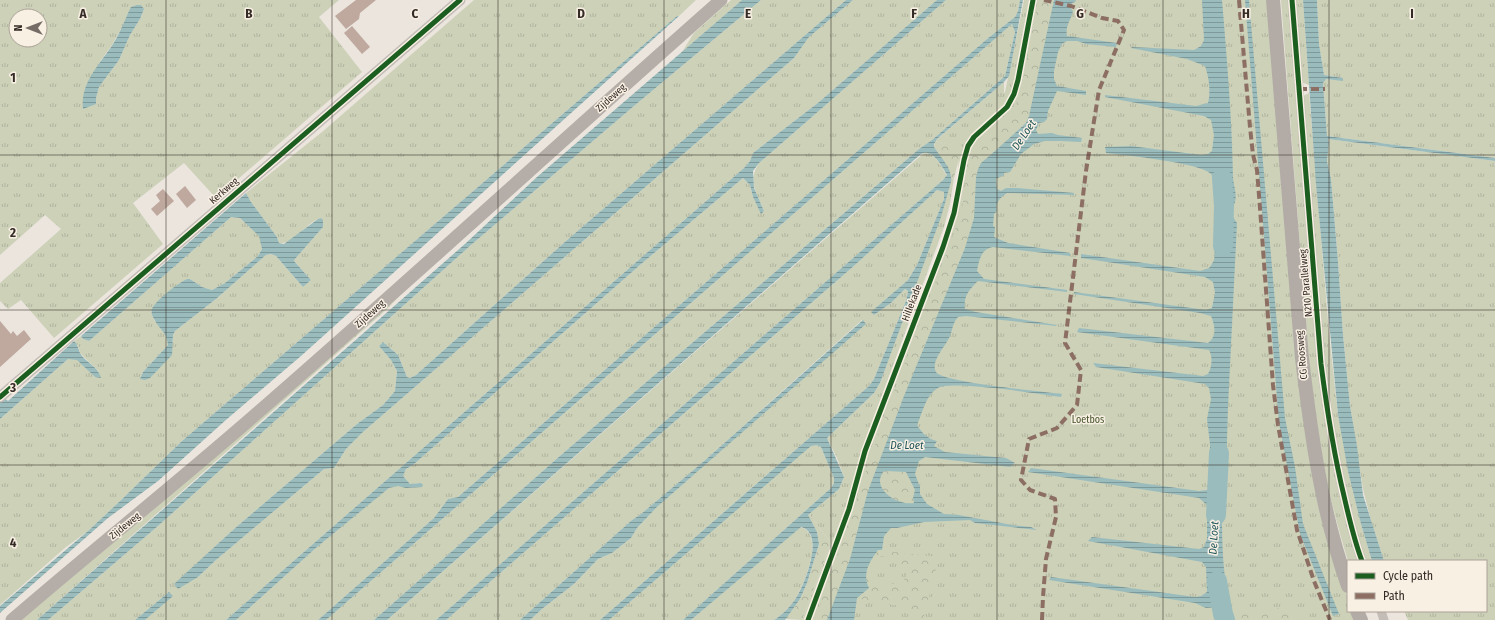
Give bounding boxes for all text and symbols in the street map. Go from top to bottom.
text: A [78,6,87,21]
text: B [245,6,253,21]
text: C [412,6,419,21]
text: D [577,6,585,21]
text: E [745,6,751,21]
text: F [911,6,917,21]
text: G [1076,6,1084,21]
text: H [1242,6,1250,21]
text: I [1410,6,1414,21]
north arrow [8,8,48,48]
text: N [12,25,25,31]
text: 1 [10,70,16,85]
street label: Zijdeweg [594,81,629,115]
water label: De Loet [1009,117,1039,152]
street label: Kerkweg [207,175,241,207]
text: 2 [9,225,16,240]
street label: N210 Parallelweg [1297,248,1315,318]
street label: Hillekade [900,283,925,323]
street label: Zijdeweg [353,297,388,331]
street label: CG Roosweg [1294,330,1310,380]
text: 3 [9,380,16,395]
park label: Loetbos [1072,414,1104,426]
water label: De Loet [890,439,924,452]
street label: Zijdeweg [107,510,143,542]
water label: De Loet [1207,521,1221,555]
text: 4 [10,535,17,550]
legend [1347,560,1487,612]
text: Cycle path [1383,569,1433,583]
text: Path [1383,589,1405,603]

